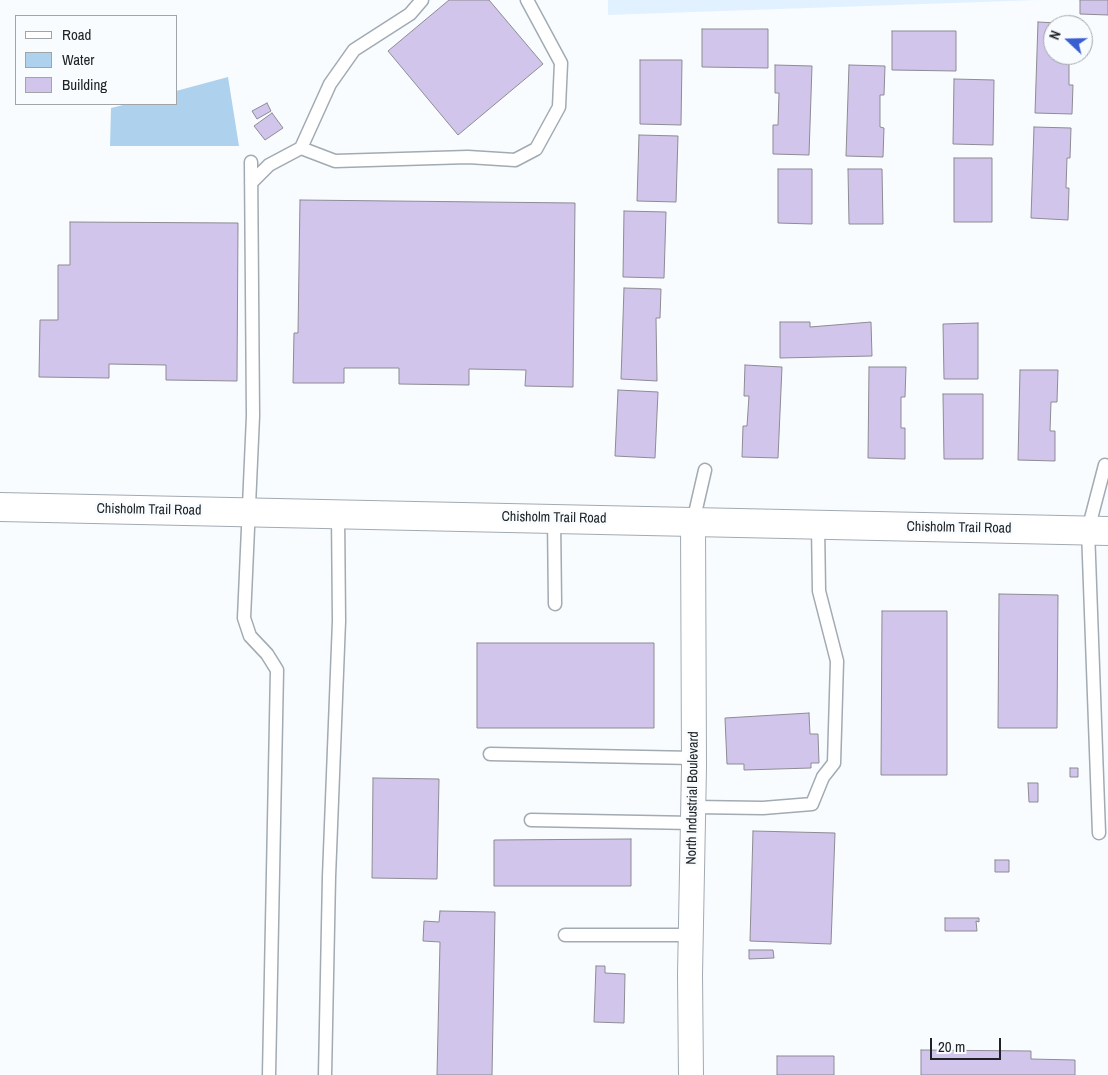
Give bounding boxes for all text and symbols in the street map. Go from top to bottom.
legend [15,15,178,105]
north arrow [1043,15,1093,65]
text: Road [62,24,91,45]
text: N [1045,28,1065,42]
text: Water [62,49,94,70]
text: Building [62,74,107,95]
street label: Chisholm Trail Road [96,501,202,519]
street label: Chisholm Trail Road [501,509,607,527]
street label: Chisholm Trail Road [906,519,1012,537]
street label: North Industrial Boulevard [683,731,703,865]
scale bar [933,1028,1004,1060]
text: 20 m [938,1036,965,1057]

